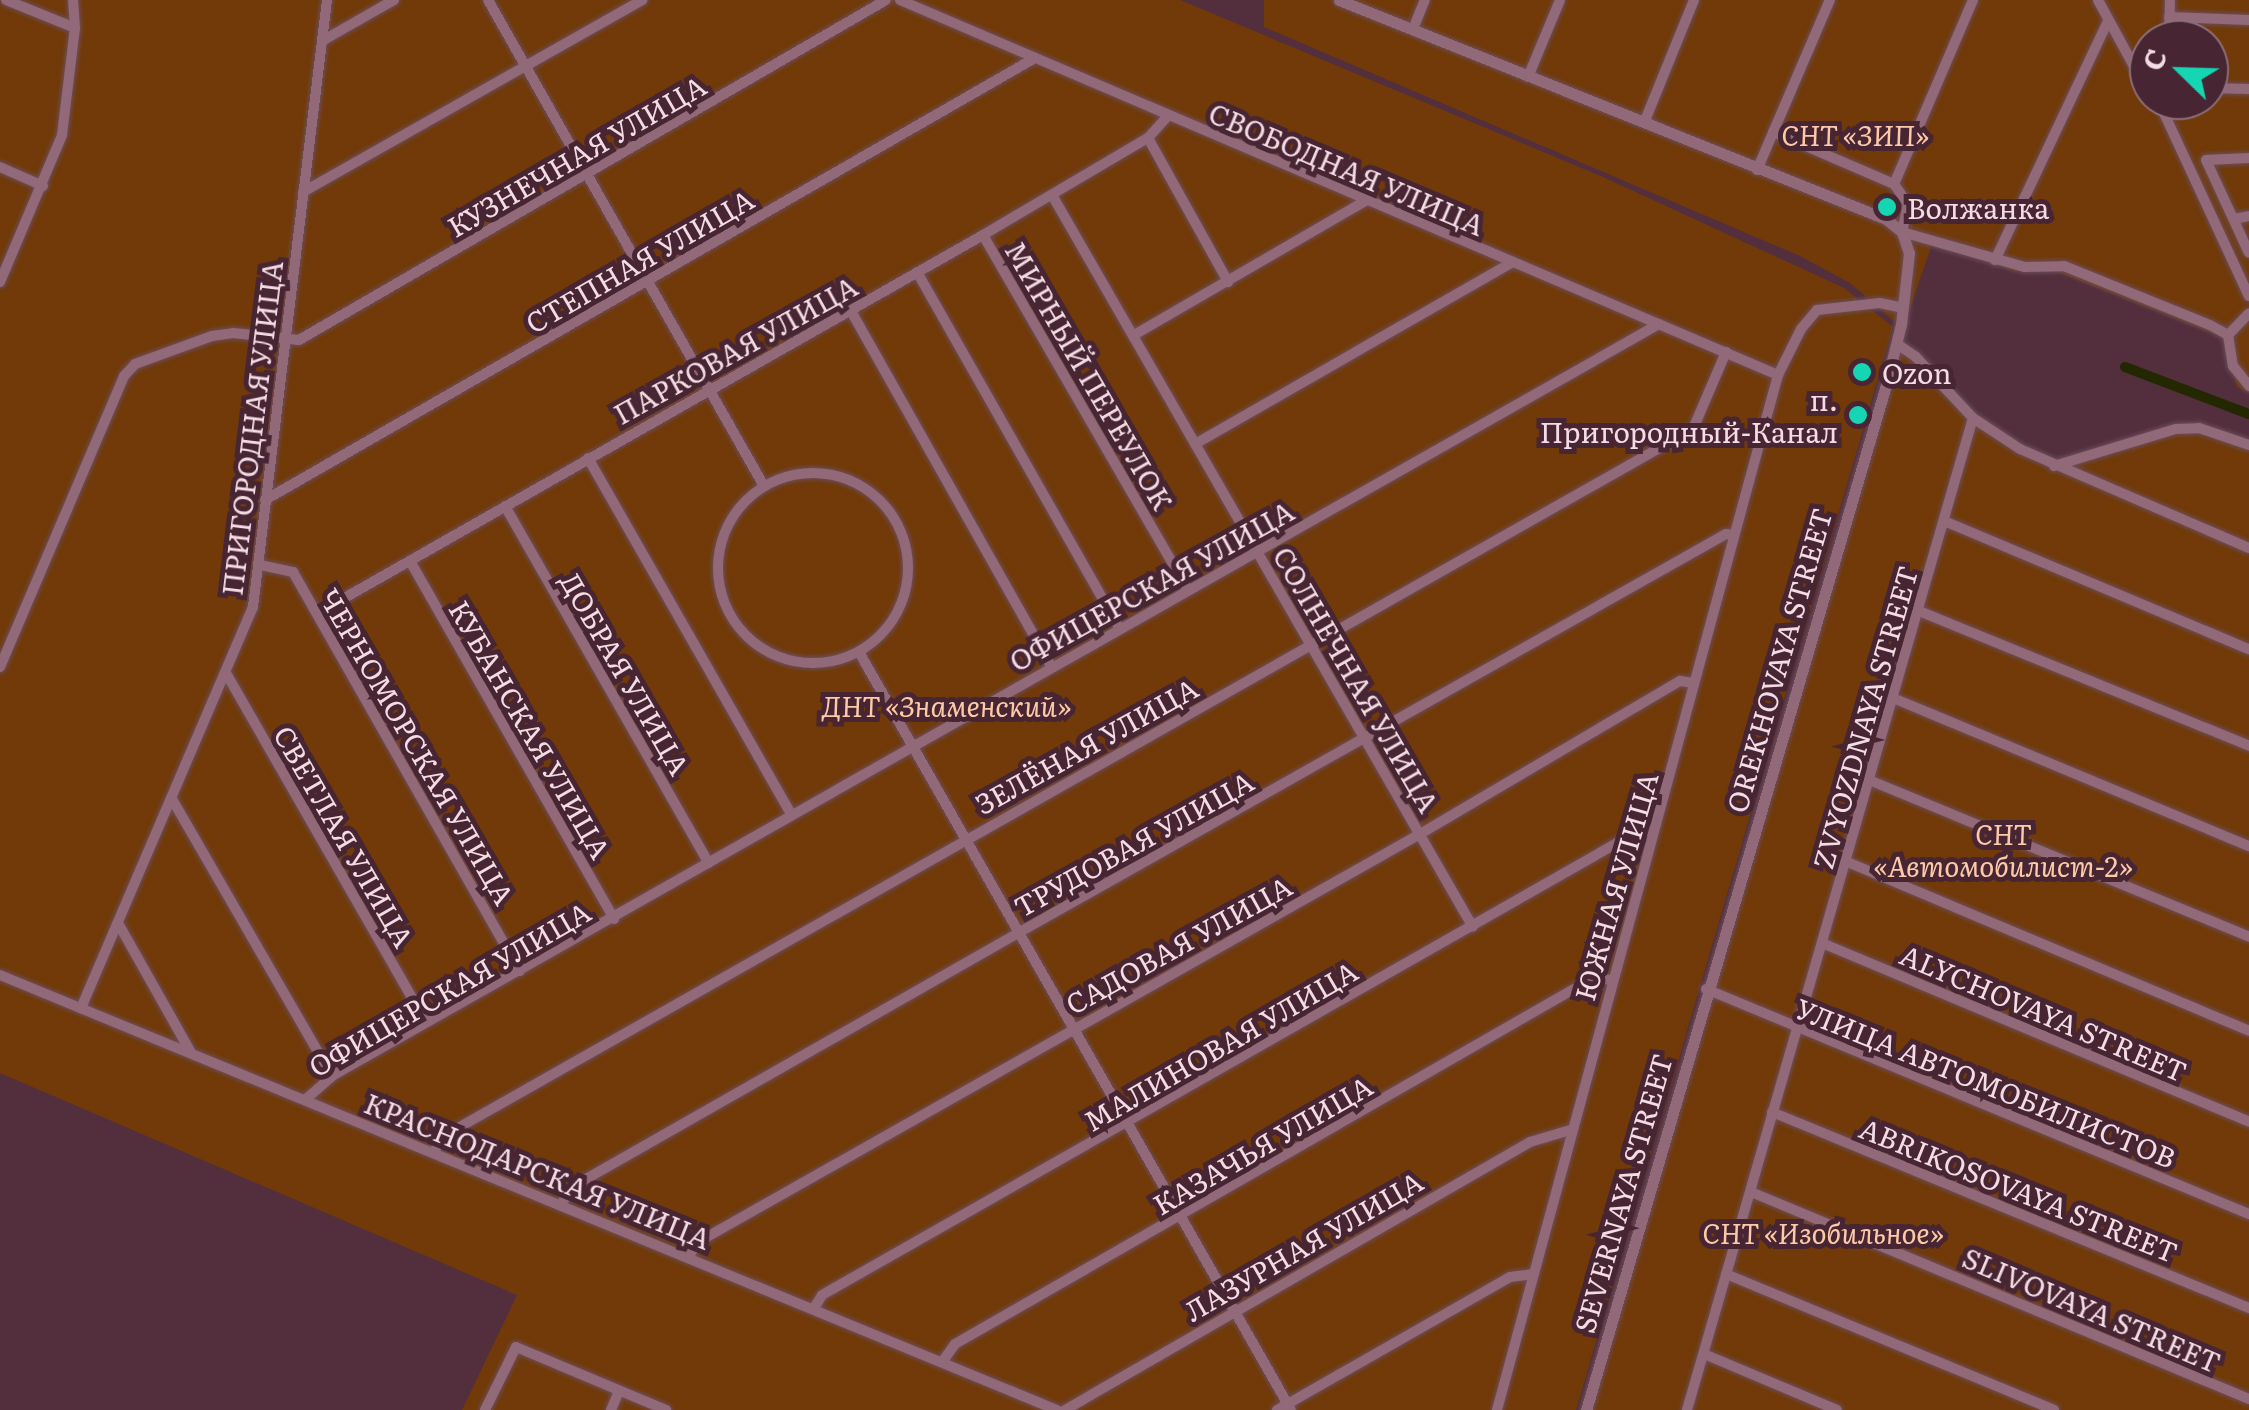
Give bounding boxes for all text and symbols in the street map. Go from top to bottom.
north arrow [2129,20,2229,120]
text: С [2130,42,2176,76]
street label: КУЗНЕЧНАЯ УЛИЦА [441,67,711,243]
street label: СВОБОДНАЯ УЛИЦА [1204,95,1490,241]
park label: СНТ «ЗИП» [1781,117,1929,151]
street label: СТЕПНАЯ УЛИЦА [519,181,759,339]
place label: Волжанка [1907,190,2049,224]
marker: Волжанка [1876,196,1898,218]
street label: МИРНЫЙ ПЕРЕУЛОК [999,235,1181,515]
street label: ПРИГОРОДНАЯ УЛИЦА [214,259,288,597]
street label: ПАРКОВАЯ УЛИЦА [607,268,863,430]
place label: Ozon [1882,355,1952,389]
marker: Ozon [1851,361,1873,383]
place label: п. Пригородный-Канал [1540,382,1838,448]
marker: п. Пригородный-Канал [1847,404,1869,426]
street label: ОФИЦЕРСКАЯ УЛИЦА [1003,493,1299,677]
street label: OREKHOVAYA STREET [1718,504,1838,816]
street label: СОЛНЕЧНАЯ УЛИЦА [1267,540,1447,818]
street label: ZVYOZDNAYA STREET [1805,562,1923,872]
street label: ДОБРАЯ УЛИЦА [554,566,698,780]
street label: ЧЕРНОМОРСКАЯ УЛИЦА [314,582,522,910]
street label: КУБАНСКАЯ УЛИЦА [443,594,619,864]
street label: ЗЕЛЁНАЯ УЛИЦА [969,670,1203,820]
park label: ДНТ «Знаменский» [821,688,1071,722]
street label: СВЕТЛАЯ УЛИЦА [268,719,422,953]
street label: ТРУДОВАЯ УЛИЦА [1007,763,1259,923]
street label: ЮЖНАЯ УЛИЦА [1566,768,1664,1004]
park label: СНТ «Автомобилист-2» [1873,816,2133,882]
street label: САДОВАЯ УЛИЦА [1059,868,1297,1020]
street label: ОФИЦЕРСКАЯ УЛИЦА [302,893,596,1083]
street label: ALYCHOVAYA STREET [1896,936,2192,1088]
street label: МАЛИНОВАЯ УЛИЦА [1077,953,1363,1137]
street label: УЛИЦА АВТОМОБИЛИСТОВ [1791,990,2181,1174]
street label: SEVERNAYA STREET [1566,1050,1678,1336]
street label: КАЗАЧЬЯ УЛИЦА [1146,1068,1378,1220]
street label: КРАСНОДАРСКАЯ УЛИЦА [360,1085,716,1255]
street label: ABRIKOSOVAYA STREET [1855,1110,2183,1268]
street label: ЛАЗУРНАЯ УЛИЦА [1178,1163,1428,1327]
park label: СНТ «Изобильное» [1702,1215,1944,1249]
street label: SLIVOVAYA STREET [1958,1239,2226,1379]

